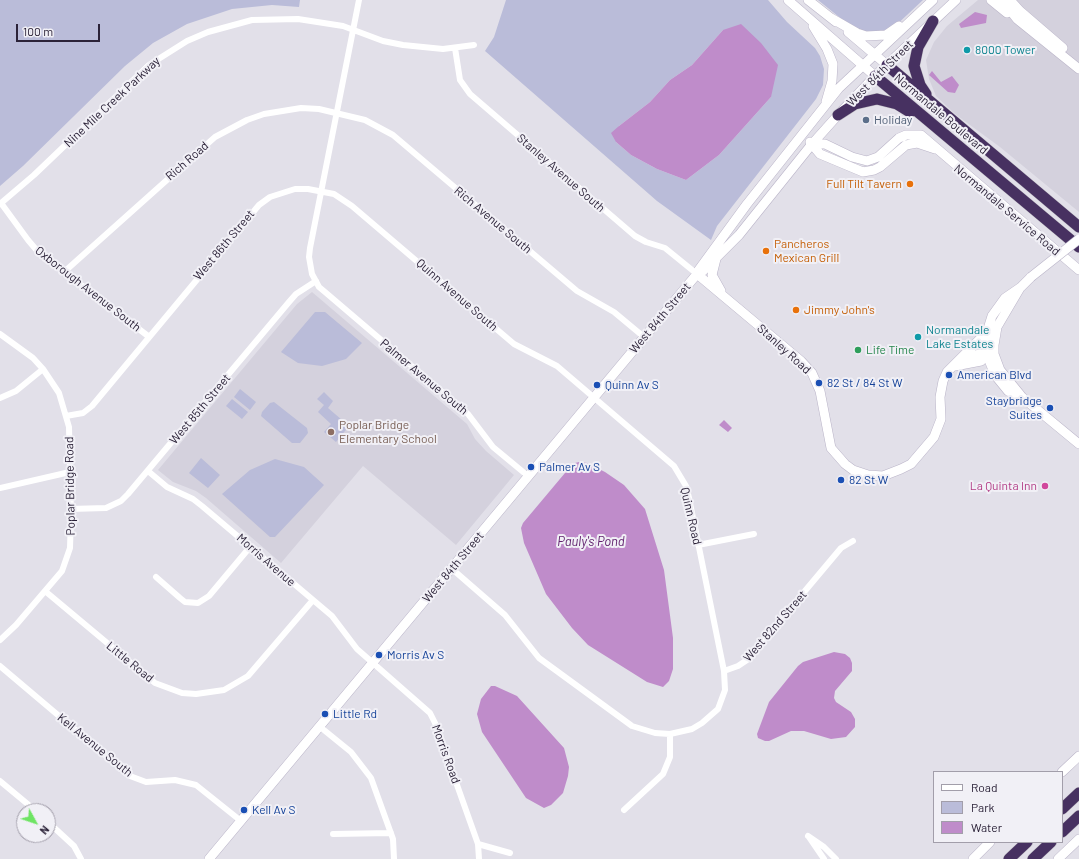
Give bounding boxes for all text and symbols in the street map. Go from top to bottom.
scale bar [18,16,102,42]
text: 100 m [23,24,53,38]
street label: West 84th Street [844,37,916,109]
place label: 8000 Tower [975,43,1035,57]
marker: 8000 Tower [962,45,972,55]
street label: Nine Mile Creek Parkway [61,54,163,150]
street label: Normandale Boulevard [891,71,991,157]
place label: Holiday [874,113,912,127]
marker: Holiday [861,115,871,125]
street label: Stanley Avenue South [514,131,608,215]
street label: Rich Road [163,138,211,184]
street label: Normandale Service Road [951,161,1063,259]
place label: Full Tilt Tavern [826,177,902,191]
marker: Full Tilt Tavern [905,179,915,189]
street label: Rich Avenue South [451,183,535,257]
street label: West 86th Street [190,207,258,283]
place label: Pancheros Mexican Grill [774,237,839,265]
street label: Oxborough Avenue South [32,243,144,335]
marker: Pancheros Mexican Grill [761,246,771,256]
street label: Quinn Avenue South [413,256,501,334]
street label: West 84th Street [626,280,694,356]
place label: Jimmy John's [804,303,875,317]
marker: Jimmy John's [791,305,801,315]
street label: Stanley Road [754,321,814,377]
place label: Normandale Lake Estates [926,323,993,351]
marker: Normandale Lake Estates [913,332,923,342]
street label: Palmer Avenue South [377,336,471,418]
place label: Life Time [866,343,914,357]
marker: Life Time [853,345,863,355]
place label: American Blvd [957,368,1032,382]
marker: American Blvd [944,370,954,380]
street label: West 85th Street [166,371,234,447]
place label: 82 St / 84 St W [827,376,903,390]
place label: Quinn Av S [605,378,659,392]
marker: 82 St / 84 St W [814,378,824,388]
marker: Quinn Av S [592,380,602,390]
place label: Staybridge Suites [986,394,1042,422]
marker: Staybridge Suites [1045,403,1055,413]
place label: Poplar Bridge Elementary School [339,418,437,446]
marker: Poplar Bridge Elementary School [326,427,336,437]
street label: Poplar Bridge Road [62,436,78,536]
place label: Palmer Av S [539,460,600,474]
marker: Palmer Av S [526,462,536,472]
place label: 82 St W [849,473,888,487]
marker: 82 St W [836,475,846,485]
place label: La Quinta Inn [970,479,1037,493]
marker: La Quinta Inn [1040,481,1050,491]
street label: Quinn Road [677,486,705,546]
street label: West 84th Street [419,529,487,605]
street label: Morris Avenue [234,531,298,589]
water label: Pauly's Pond [557,534,625,550]
street label: West 82nd Street [740,587,810,665]
street label: Little Road [103,639,157,685]
place label: Morris Av S [387,648,444,662]
marker: Morris Av S [374,650,384,660]
place label: Little Rd [333,707,377,721]
marker: Little Rd [320,709,330,719]
street label: Kell Avenue South [54,710,136,780]
street label: Morris Road [429,723,463,785]
legend [933,771,1063,843]
text: Road [971,780,998,794]
text: Park [971,800,995,814]
north arrow [16,803,56,843]
place label: Kell Av S [252,803,296,817]
marker: Kell Av S [239,805,249,815]
text: Water [971,820,1002,834]
text: N [37,823,52,837]

